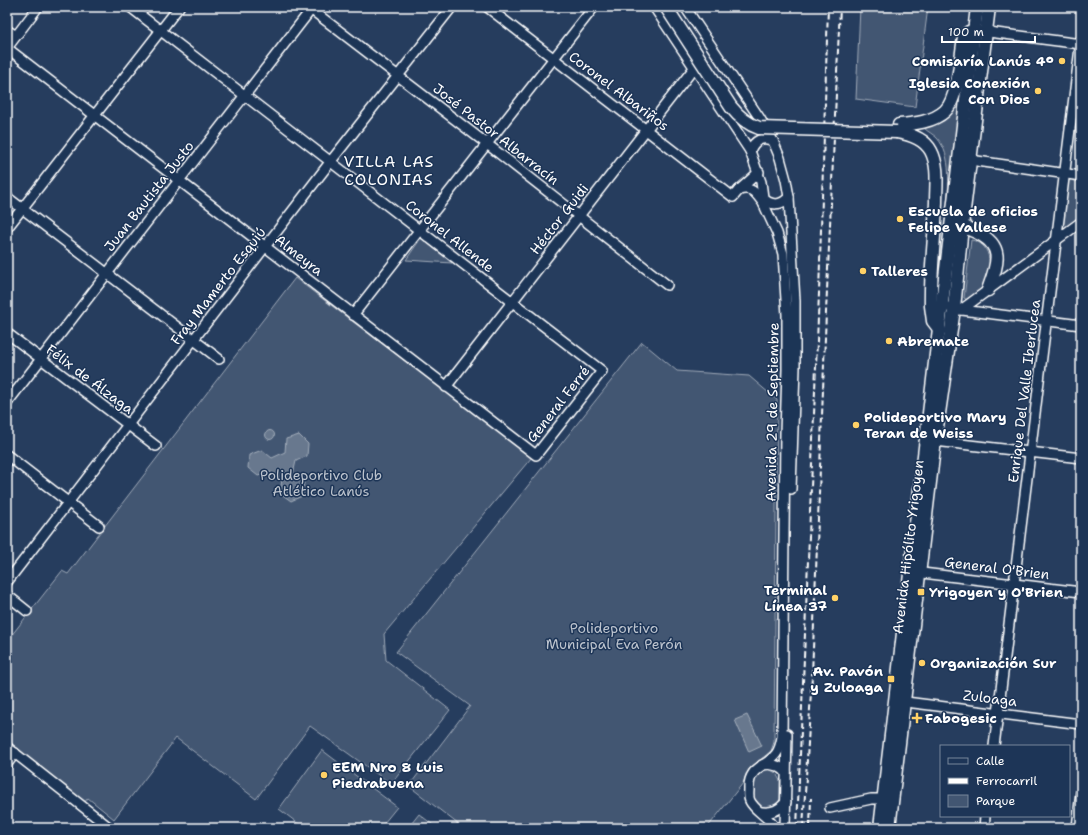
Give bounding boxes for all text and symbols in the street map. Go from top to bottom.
scale bar [942,18,1035,44]
text: 100 m [948,24,984,40]
street label: Coronel Albariños [565,47,673,135]
place label: Comisaría Lanús 4° [912,52,1054,70]
marker: Comisaría Lanús 4° [1057,56,1067,66]
place label: Iglesia Conexión Con Dios [909,74,1030,108]
street label: José Pastor Albarracín [429,79,563,189]
marker: Iglesia Conexión Con Dios [1033,86,1043,96]
street label: Juan Bautista Justo [100,137,198,255]
district label: VILLA LAS COLONIAS [344,151,434,190]
street label: Héctor Guidi [526,180,592,258]
street label: Coronel Allende [402,196,498,276]
place label: Escuela de oficios Felipe Vallese [908,202,1038,236]
marker: Escuela de oficios Felipe Vallese [895,214,905,224]
street label: Fray Mamerto Esquiú [166,224,270,348]
street label: Almeyra [271,231,327,280]
place label: Talleres [871,262,928,280]
marker: Talleres [858,266,868,276]
street label: Enrique Del Valle Iberlucea [1004,298,1044,484]
street label: Avenida 29 de Septiembre [761,322,783,502]
place label: Abremate [897,332,969,350]
marker: Abremate [884,336,894,346]
street label: Félix de Álzaga [43,340,138,418]
street label: General Ferré [522,362,594,446]
place label: Polideportivo Mary Teran de Weiss [864,408,1006,442]
marker: Polideportivo Mary Teran de Weiss [851,420,861,430]
street label: Avenida Hipólito Yrigoyen [888,458,928,635]
park label: Polideportivo Club Atlético Lanús [260,466,382,500]
street label: General O'Brien [943,553,1051,583]
place label: Terminal Línea 37 [764,581,827,615]
place label: Yrigoyen y O'Brien [929,583,1063,601]
marker: Yrigoyen y O'Brien [916,587,926,597]
marker: Terminal Línea 37 [830,593,840,603]
park label: Polideportivo Municipal Eva Perón [546,619,683,653]
place label: Organización Sur [930,654,1057,672]
marker: Organización Sur [917,658,927,668]
place label: Av. Pavón y Zuloaga [810,662,883,696]
marker: Av. Pavón y Zuloaga [886,674,896,684]
street label: Zuloaga [962,686,1018,710]
place label: Fabogesic [925,709,997,727]
marker: Fabogesic [912,713,922,723]
legend [940,745,1070,817]
text: Calle [976,753,1005,769]
place label: EEM Nro 8 Luis Piedrabuena [332,758,443,792]
marker: EEM Nro 8 Luis Piedrabuena [319,770,329,780]
text: Ferrocarril [976,773,1037,789]
text: Parque [976,793,1015,809]

